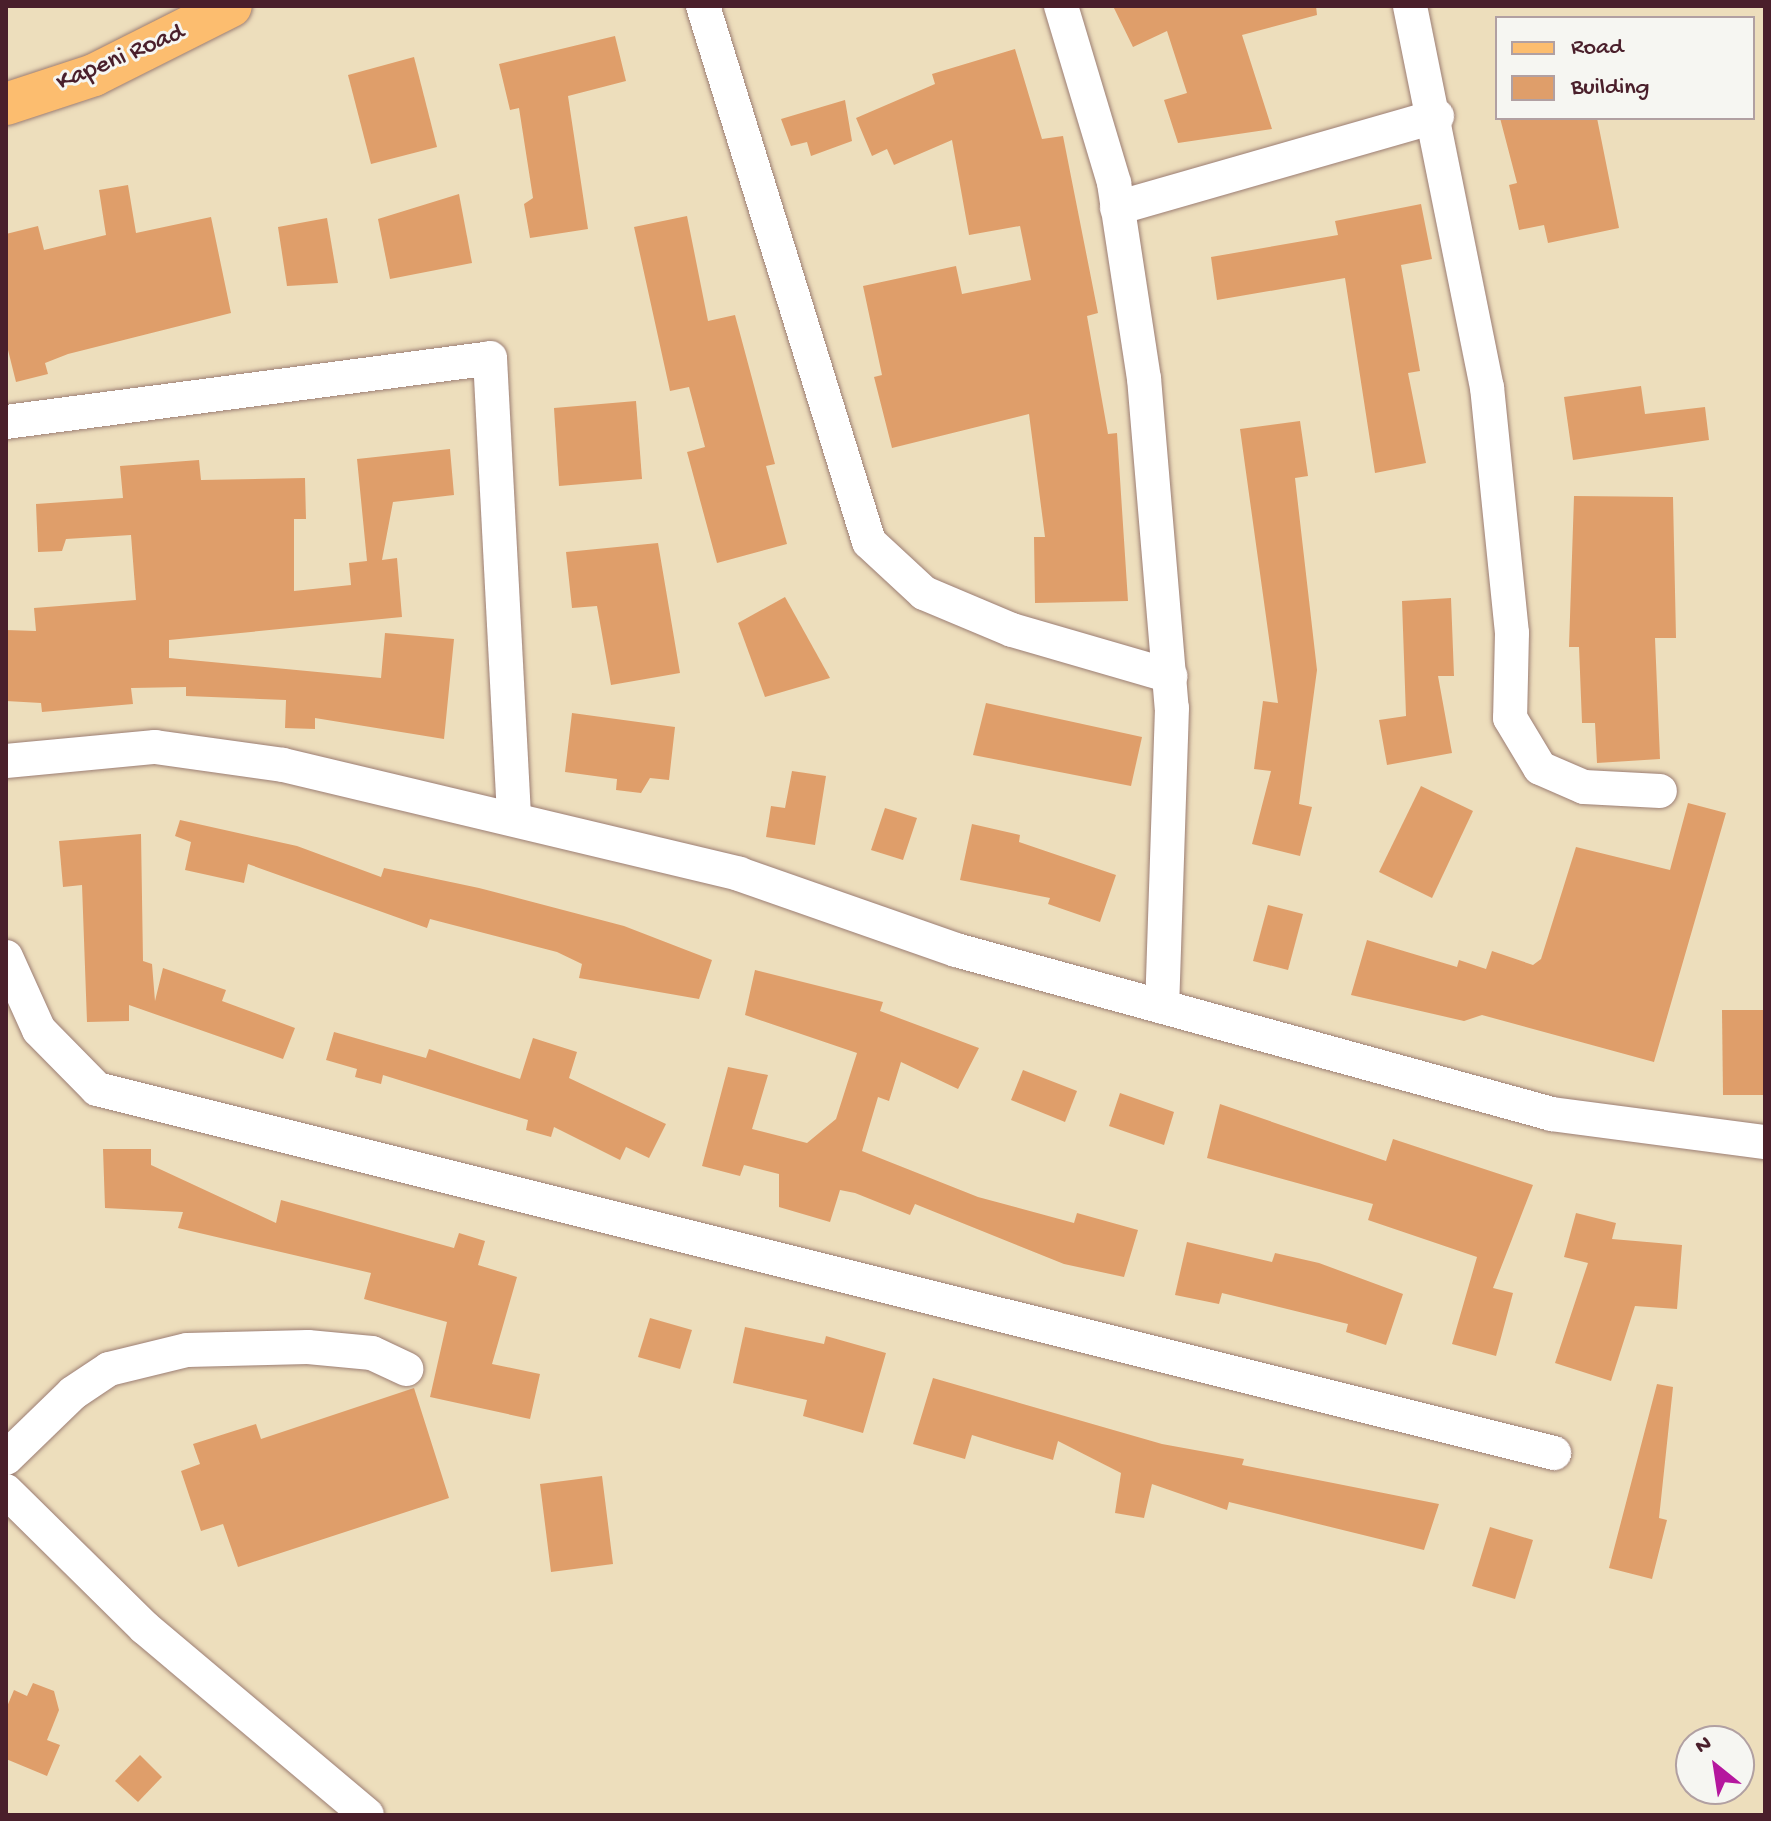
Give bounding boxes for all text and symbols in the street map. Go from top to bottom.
legend [1495,16,1755,120]
street label: Kapeni Road [52,18,190,100]
text: Road [1571,34,1623,63]
text: Building [1571,74,1649,103]
north arrow [1675,1725,1755,1805]
text: N [1691,1731,1717,1761]

